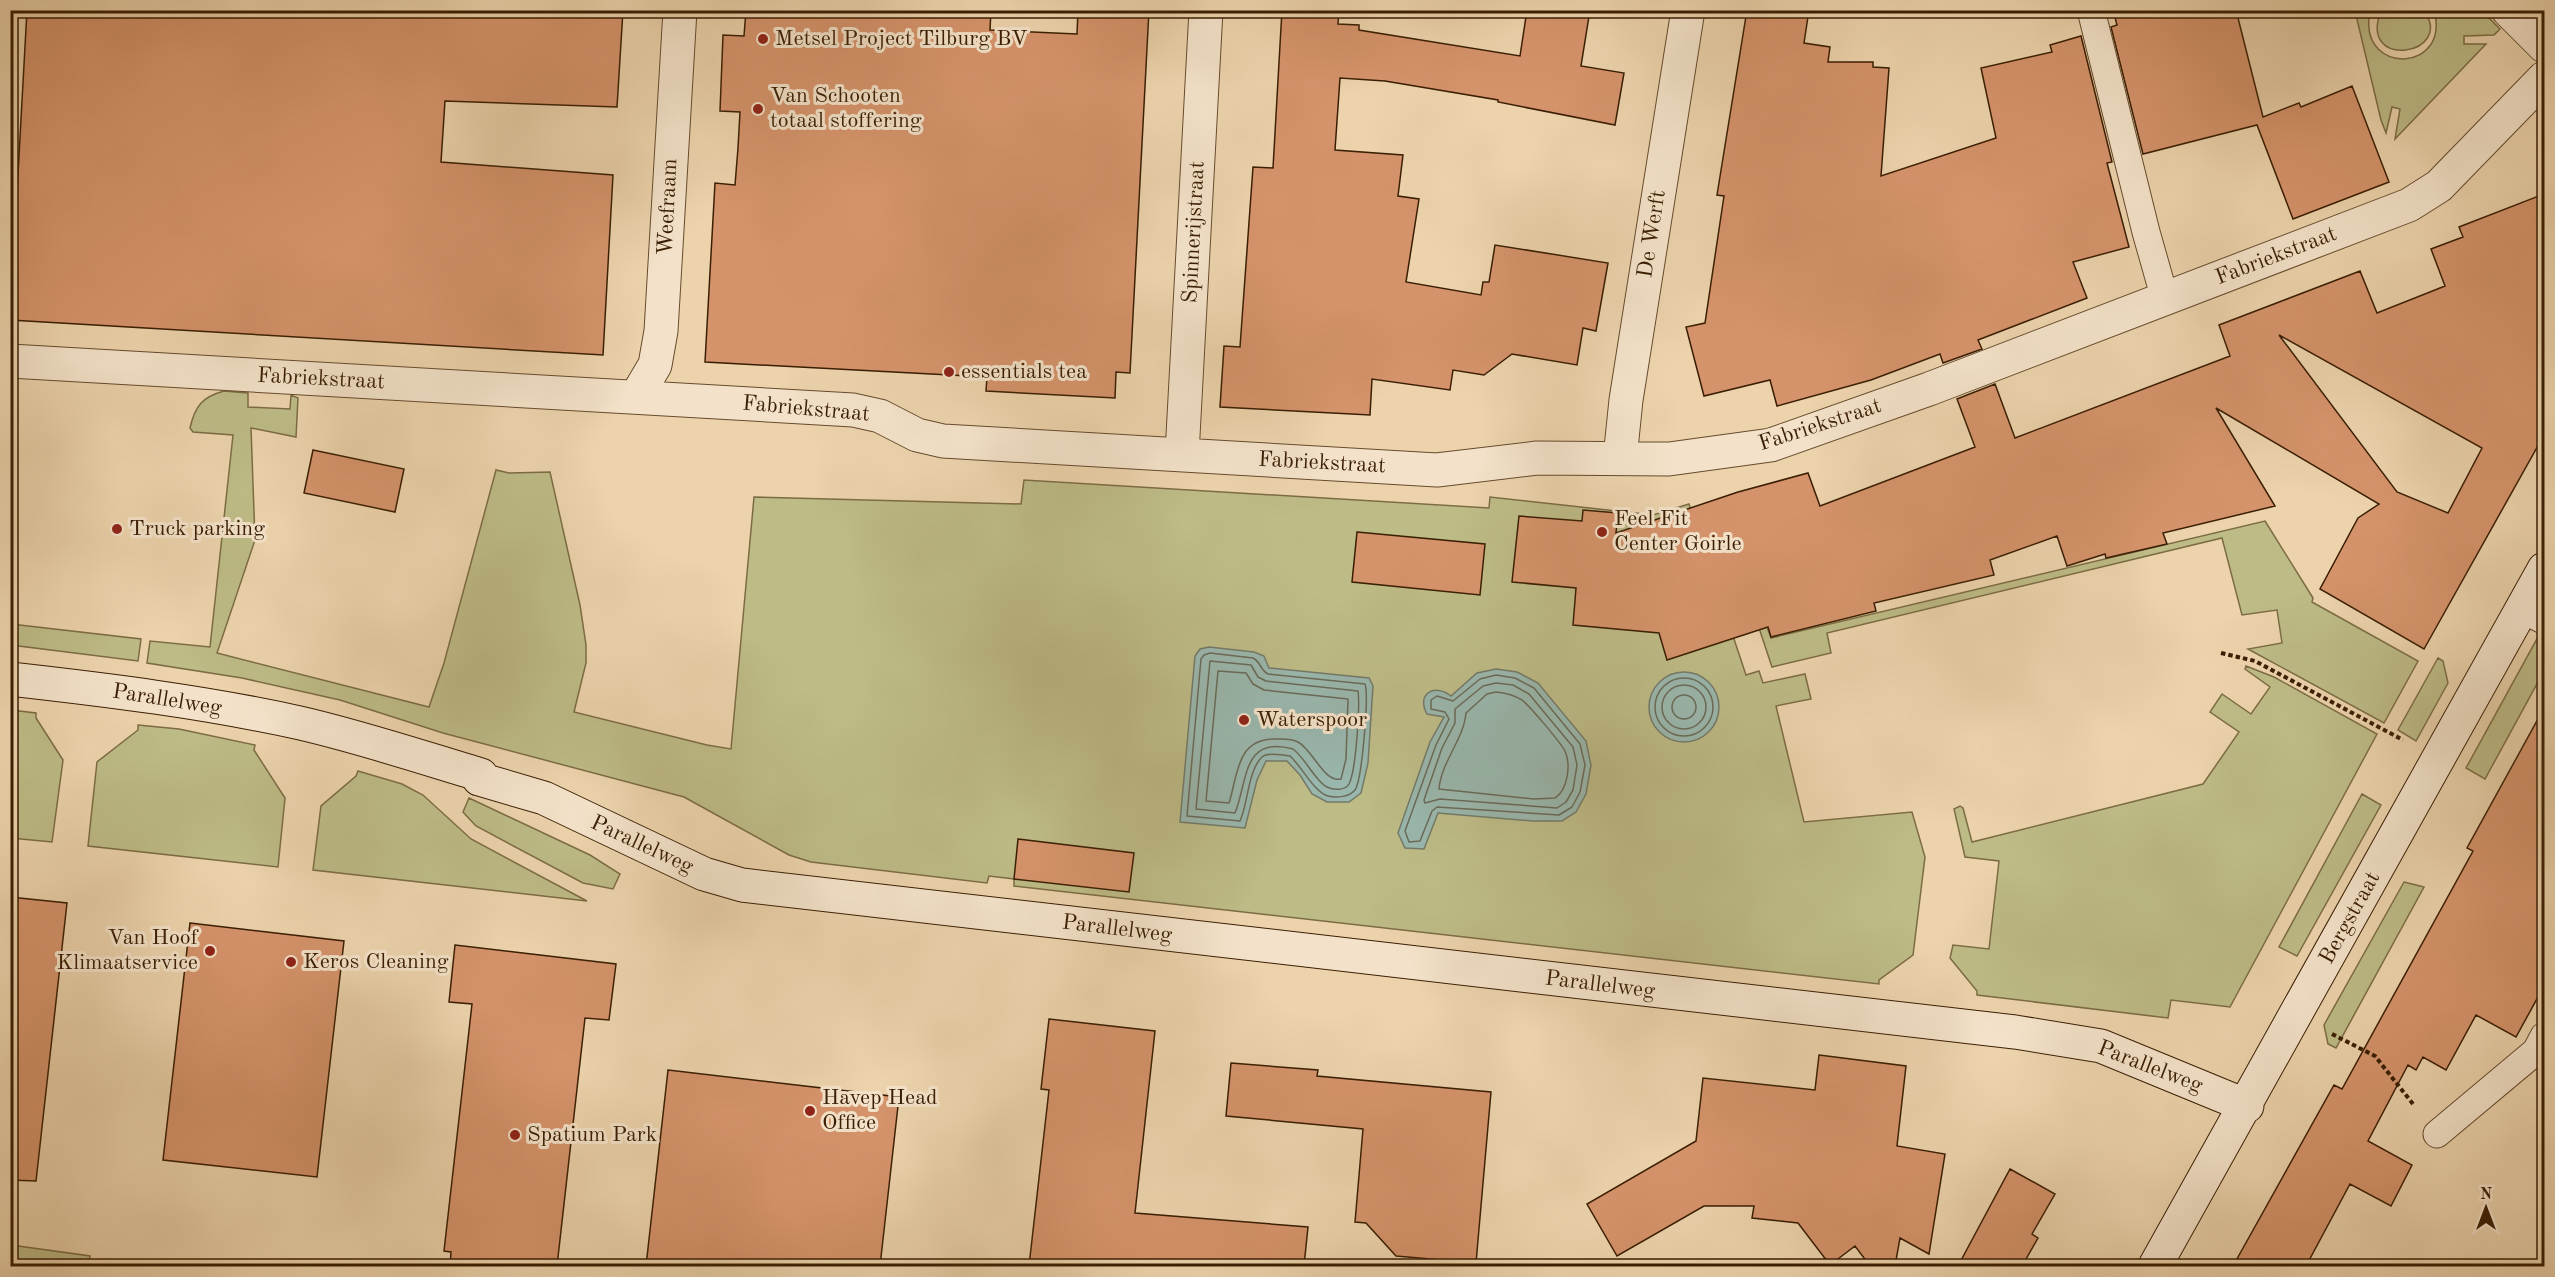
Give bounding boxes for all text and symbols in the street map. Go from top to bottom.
place label: Metsel Project Tilburg BV [775,28,1028,50]
marker: Metsel Project Tilburg BV [756,32,770,46]
place label: Van Schooten totaal stoffering [770,85,922,132]
marker: Van Schooten totaal stoffering [751,102,765,116]
street label: Weefraam [654,158,682,256]
street label: Spinnerijstraat [1179,160,1209,304]
street label: De Werft [1634,188,1670,280]
street label: Fabriekstraat [2212,223,2340,289]
place label: essentials tea [961,361,1087,383]
street label: Fabriekstraat [257,365,385,393]
marker: essentials tea [942,365,956,379]
street label: Fabriekstraat [741,392,871,426]
street label: Fabriekstraat [1756,395,1884,455]
street label: Fabriekstraat [1258,449,1386,477]
place label: Feel Fit Center Goirle [1614,508,1742,555]
place label: Truck parking [129,518,265,540]
marker: Truck parking [110,522,124,536]
marker: Feel Fit Center Goirle [1595,525,1609,539]
street label: Parallelweg [111,680,224,720]
place label: Waterspoor [1256,709,1367,731]
marker: Waterspoor [1237,713,1251,727]
street label: Parallelweg [587,812,697,878]
street label: Bergstraat [2316,868,2384,968]
street label: Parallelweg [1061,911,1173,947]
place label: Van Hoof Klimaatservice [57,927,199,974]
marker: Van Hoof Klimaatservice [203,944,217,958]
place label: Keros Cleaning [303,951,449,973]
marker: Keros Cleaning [284,955,298,969]
street label: Parallelweg [1544,967,1656,1003]
street label: Parallelweg [2094,1037,2206,1097]
place label: Havep Head Office [822,1087,938,1134]
marker: Havep Head Office [803,1104,817,1118]
place label: Spatium Park [527,1124,657,1146]
marker: Spatium Park [508,1128,522,1142]
north arrow [2456,1178,2516,1238]
text: N [2480,1187,2493,1203]

